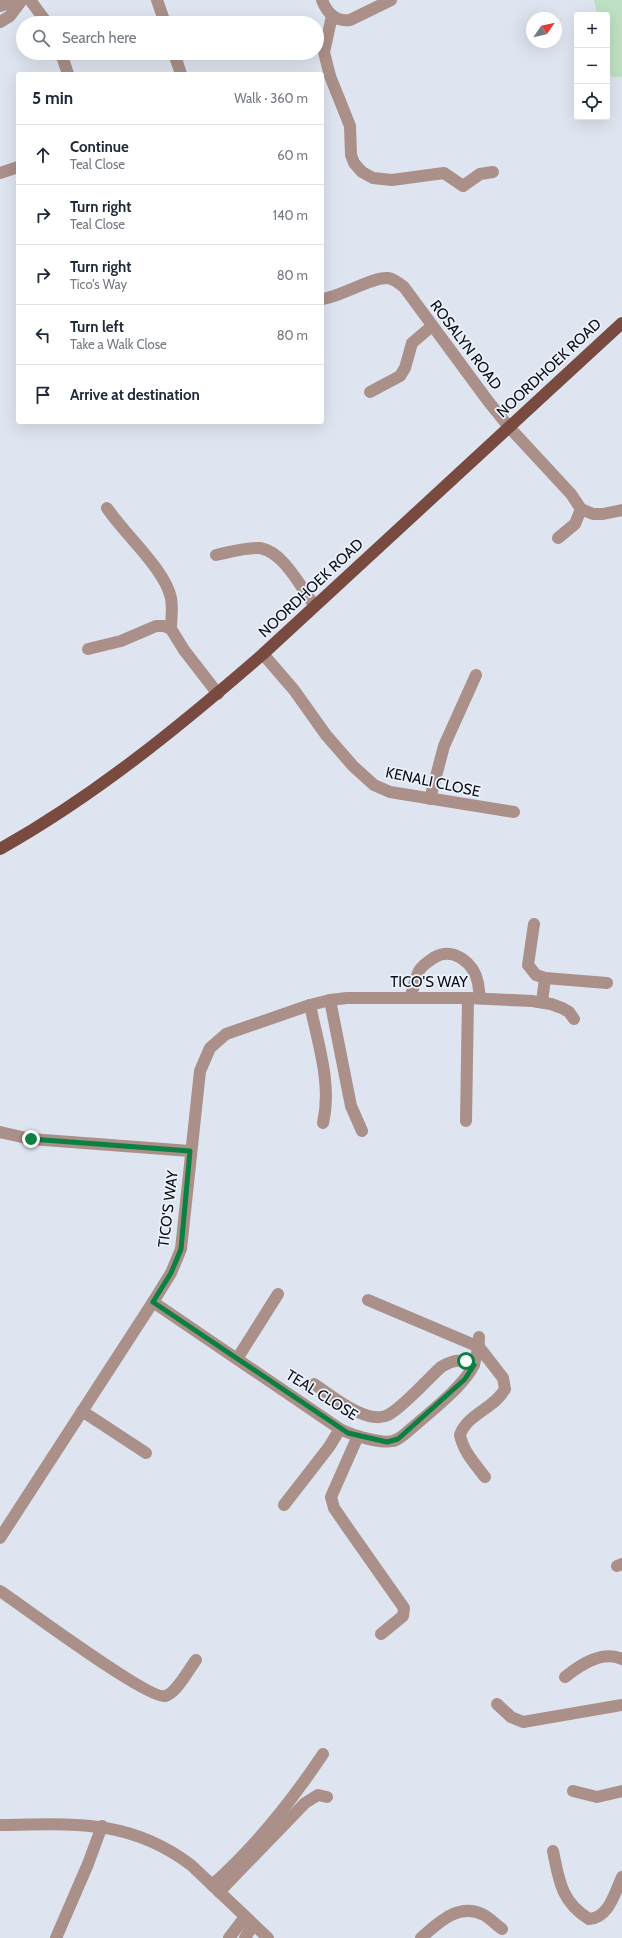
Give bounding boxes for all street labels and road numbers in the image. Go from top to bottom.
street label: ROSALYN ROAD [426,297,506,393]
street label: NOORDHOEK ROAD [493,315,605,421]
street label: NOORDHOEK ROAD [255,535,367,641]
street label: KENALI CLOSE [384,763,482,801]
street label: TICO'S WAY [390,973,468,991]
street label: TICO'S WAY [154,1169,182,1249]
street label: TEAL CLOSE [283,1366,361,1424]

